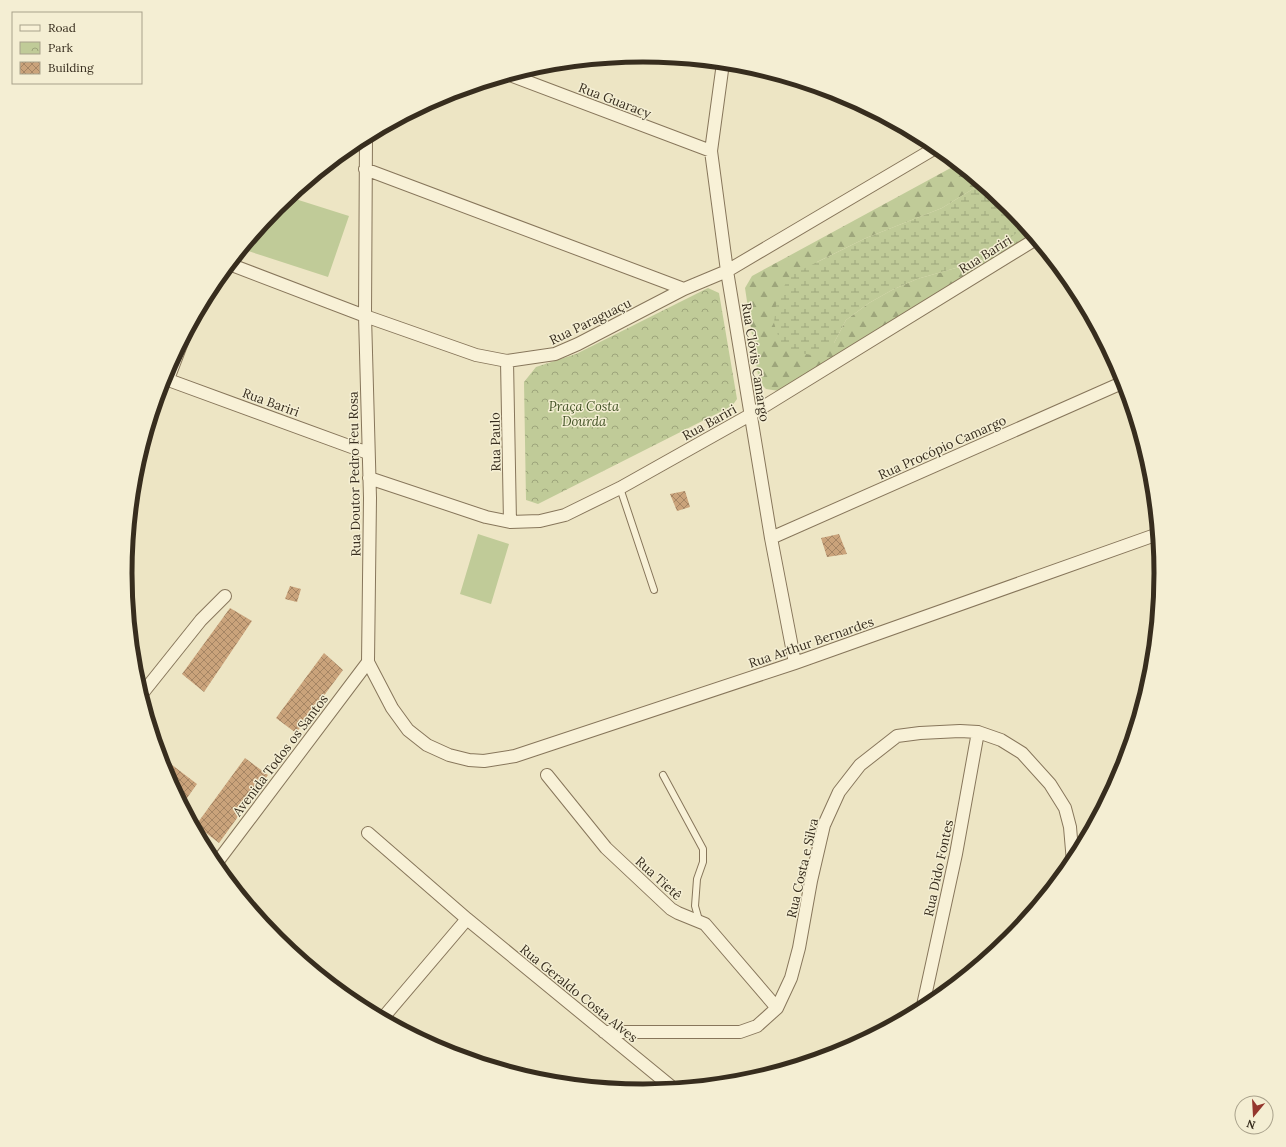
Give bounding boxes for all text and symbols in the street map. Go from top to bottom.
legend [12,12,142,84]
text: Road [48,20,76,35]
text: Park [48,40,74,55]
text: Building [48,60,94,75]
street label: Rua Guaracy [576,79,654,122]
street label: Rua Bariri [956,231,1015,277]
street label: Rua Paraguaçu [546,294,634,349]
street label: Rua Clóvis Camargo [738,301,773,423]
street label: Rua Bariri [240,384,302,421]
street label: Rua Doutor Pedro Feu Rosa [345,391,364,557]
park label: Praça Costa Dourda [549,398,620,430]
street label: Rua Bariri [679,400,740,444]
street label: Rua Procópio Camargo [876,411,1009,483]
street label: Rua Paulo [486,412,505,472]
street label: Rua Arthur Bernardes [746,613,876,672]
street label: Avenida Todos os Santos [228,691,332,821]
street label: Rua Costa e Silva [783,816,822,920]
street label: Rua Dido Fontes [920,818,957,918]
street label: Rua Tietê [632,853,686,904]
street label: Rua Geraldo Costa Alves [516,941,641,1046]
north arrow [1234,1095,1274,1135]
text: N [1244,1116,1257,1132]

